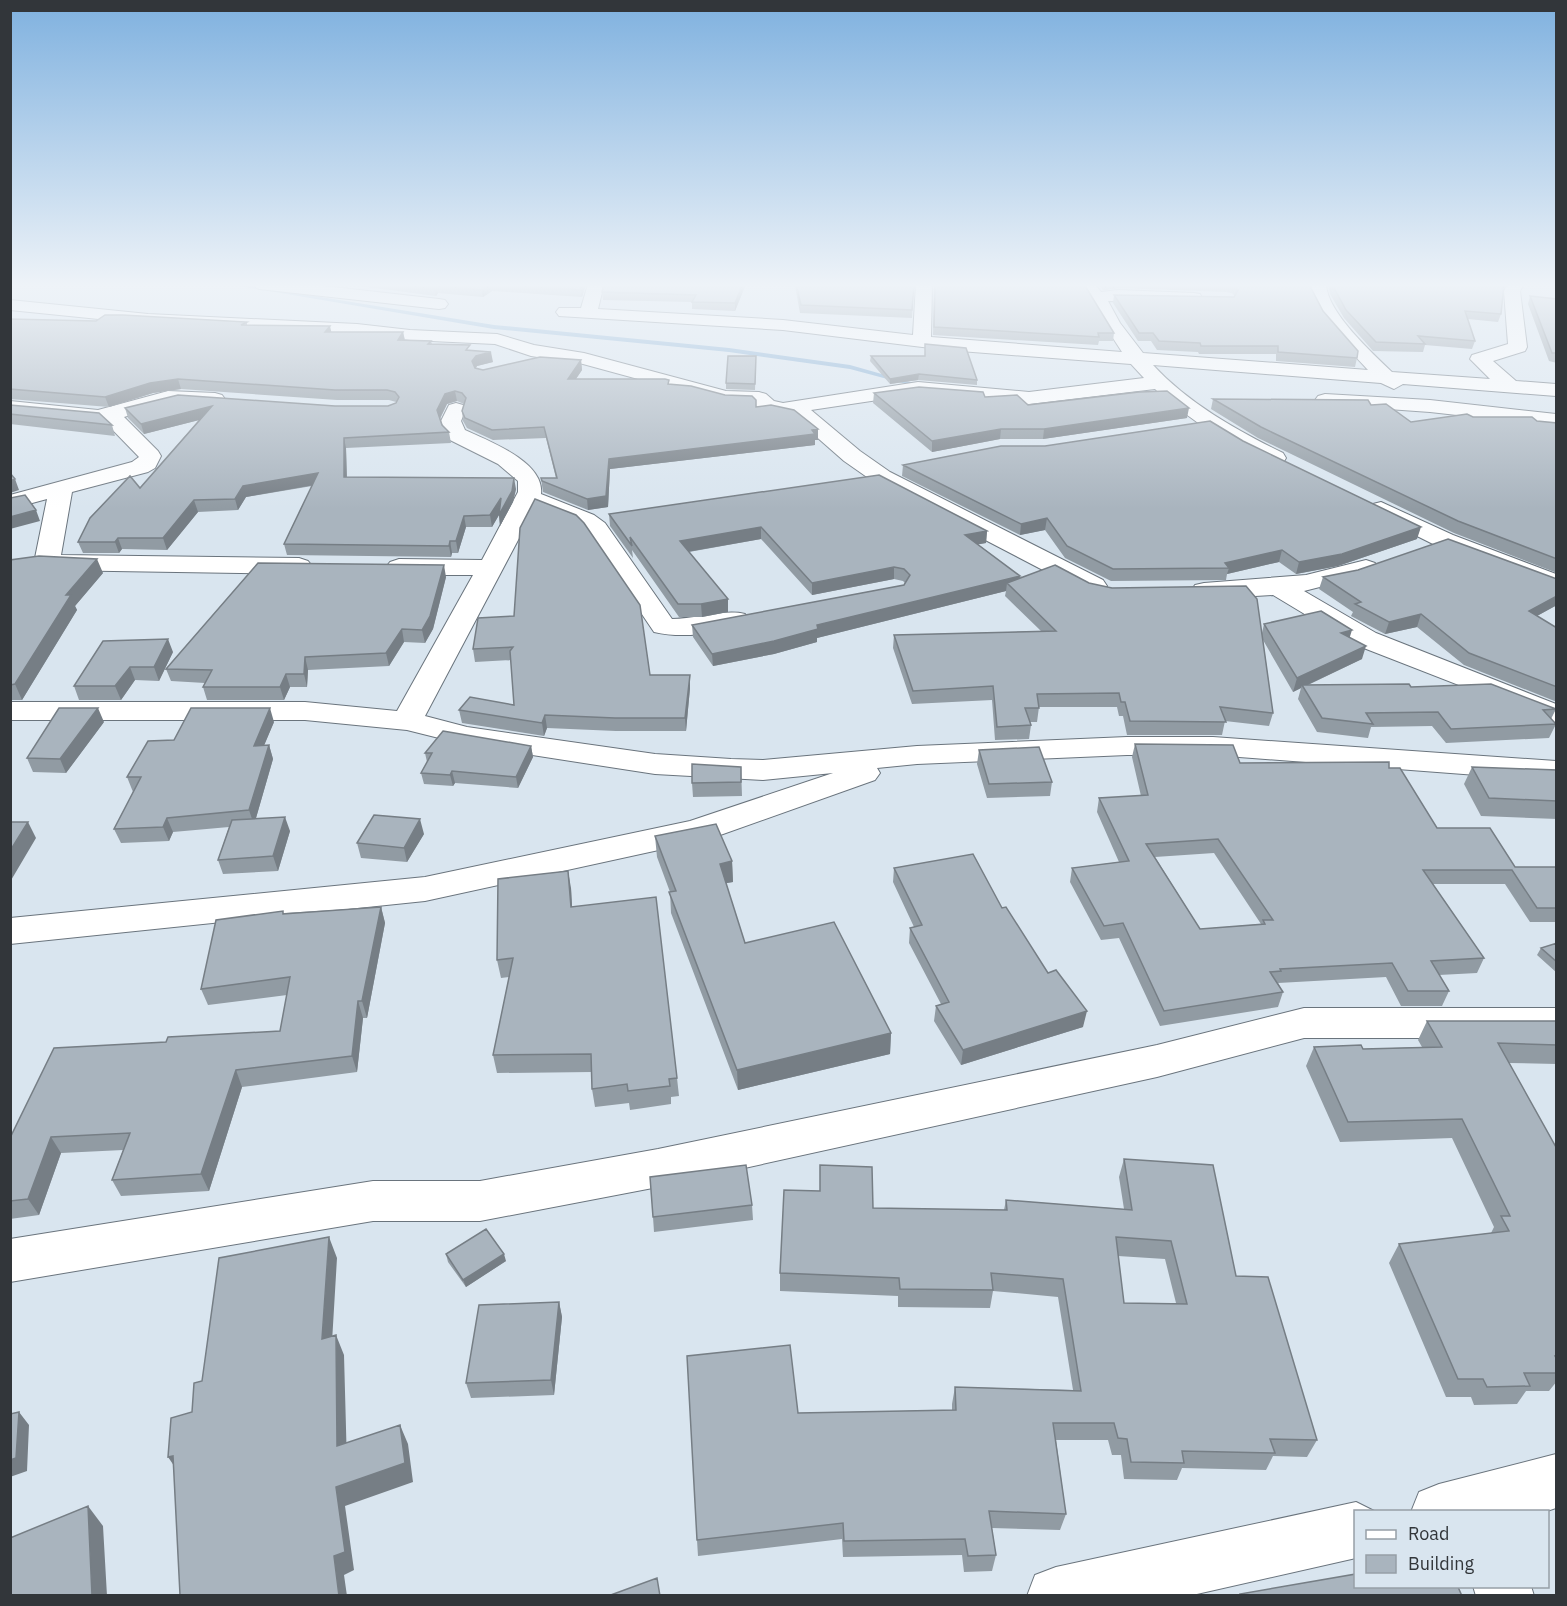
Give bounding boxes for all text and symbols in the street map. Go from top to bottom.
legend [1354,1510,1549,1588]
text: Road [1408,1522,1449,1545]
text: Building [1408,1552,1475,1575]

